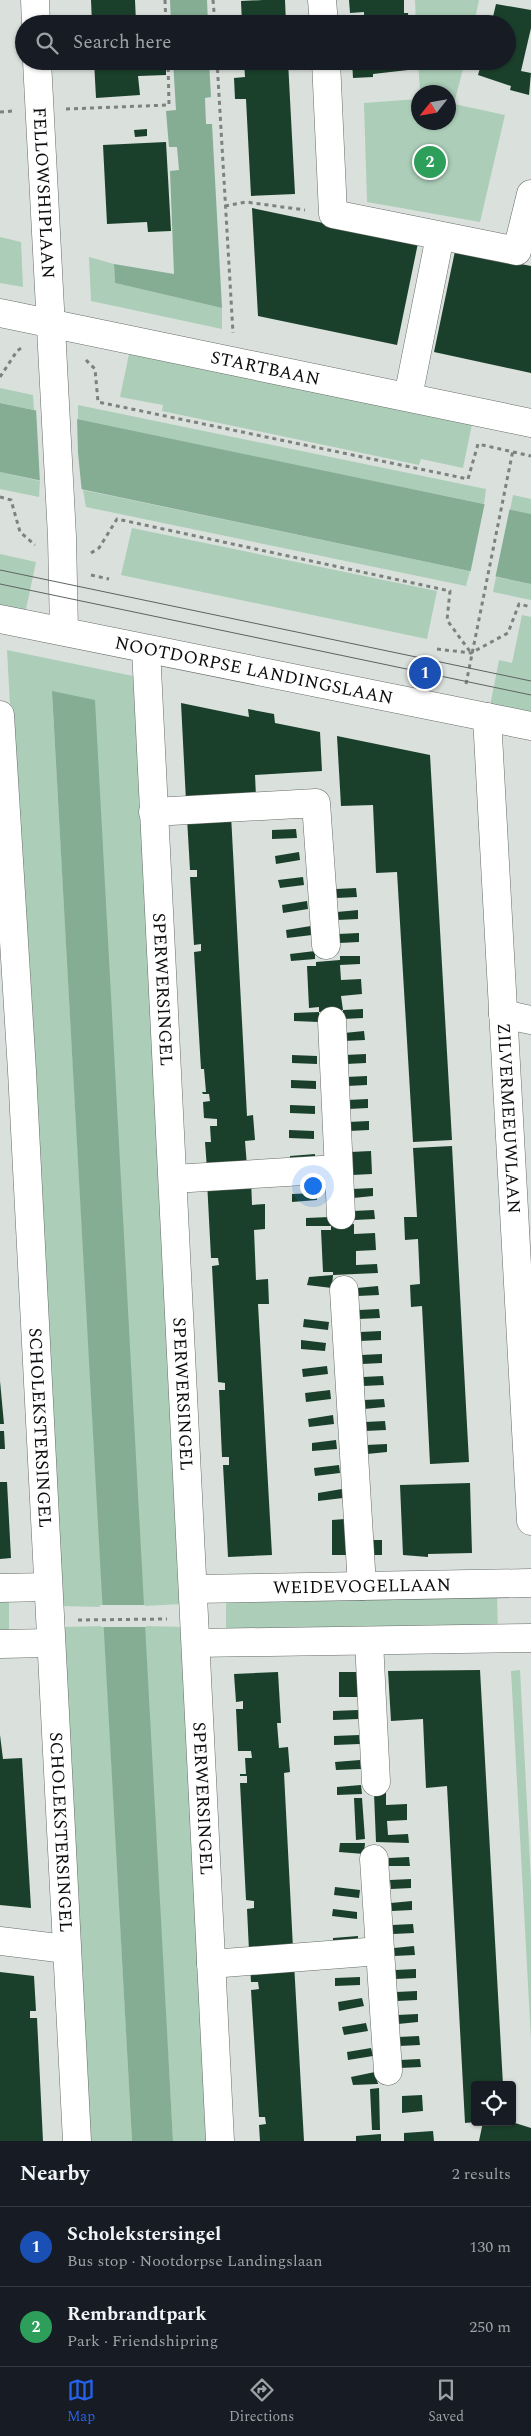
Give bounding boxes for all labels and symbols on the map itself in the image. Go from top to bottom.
north arrow [411,85,456,130]
street label: FELLOWSHIPLAAN [26,106,62,279]
pin: 2 [414,143,446,181]
street label: STARTBAAN [208,343,322,392]
street label: NOOTDORPSE LANDINGSLAAN [112,629,395,711]
pin: 1 [409,654,441,692]
street label: SPERWERSINGEL [146,912,180,1067]
street label: ZILVERMEEUWLAAN [490,1022,528,1215]
your location [300,1173,326,1199]
street label: SPERWERSINGEL [166,1317,200,1472]
street label: SCHOLEKSTERSINGEL [22,1327,59,1529]
street label: WEIDEVOGELLAAN [273,1571,451,1601]
street label: SPERWERSINGEL [186,1721,220,1876]
street label: SCHOLEKSTERSINGEL [42,1731,80,1933]

